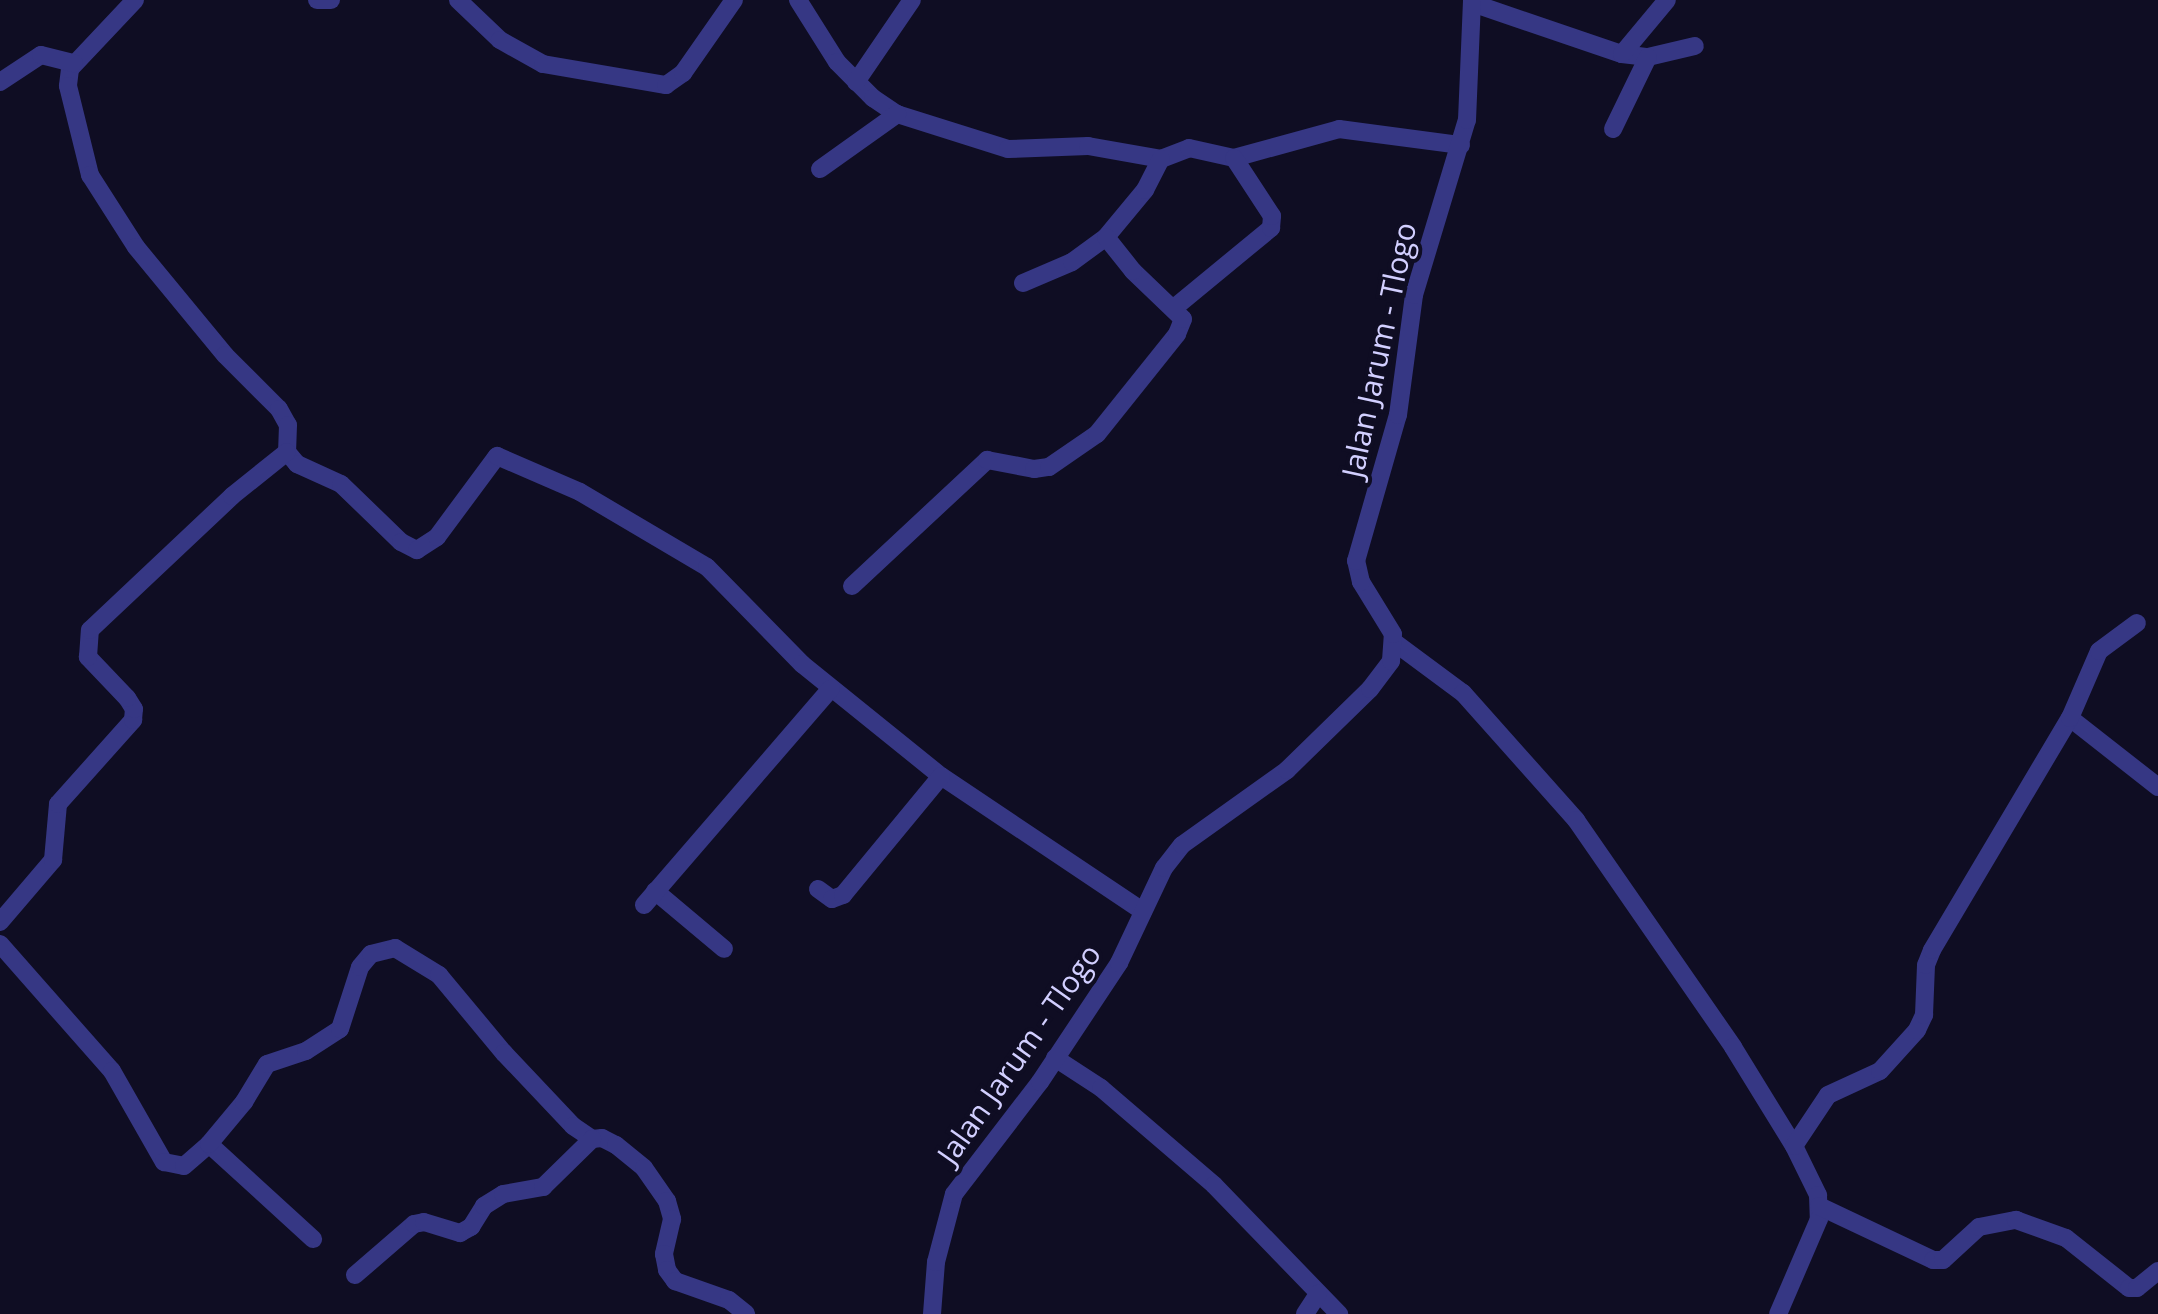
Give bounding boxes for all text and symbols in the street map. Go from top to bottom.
street label: Jalan Jarum - Tlogo [1334,219,1424,481]
street label: Jalan Jarum - Tlogo [930,937,1108,1171]

